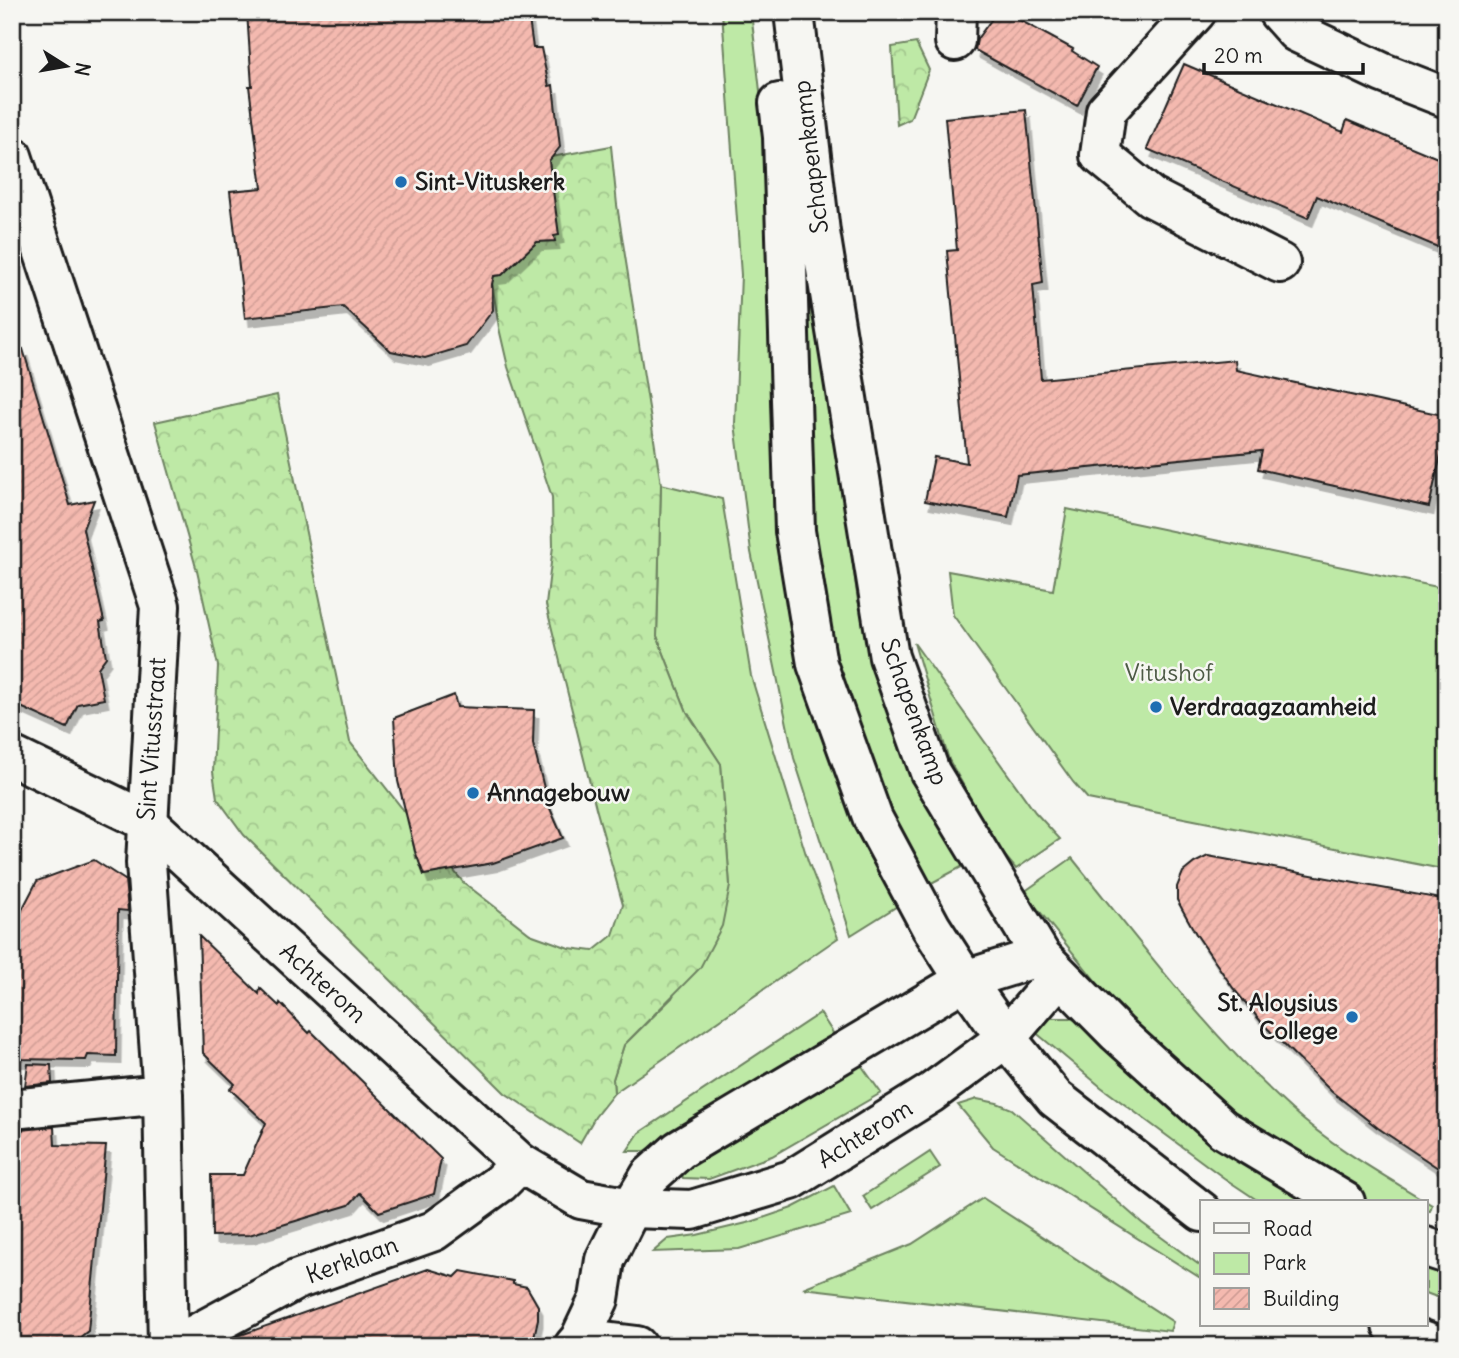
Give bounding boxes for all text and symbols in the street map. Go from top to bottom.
north arrow [32,32,102,102]
scale bar [1204,32,1363,76]
text: 20 m [1214,42,1263,69]
text: N [70,61,96,78]
street label: Schapenkamp [786,79,834,235]
place label: Sint-Vituskerk [415,166,565,196]
marker: Sint-Vituskerk [393,174,409,190]
street label: Schapenkamp [874,634,955,789]
street label: Sint Vitusstraat [130,656,172,822]
park label: Vitushof [1125,657,1214,687]
place label: Verdraagzaamheid [1170,691,1377,721]
marker: Verdraagzaamheid [1148,699,1164,715]
place label: Annagebouw [487,777,630,807]
marker: Annagebouw [465,785,481,801]
street label: Achterom [274,936,373,1029]
place label: St. Aloysius College [1217,987,1338,1045]
marker: St. Aloysius College [1344,1009,1360,1025]
street label: Achterom [812,1092,917,1174]
legend [1200,1200,1428,1326]
text: Road [1263,1215,1312,1242]
street label: Kerklaan [302,1229,402,1290]
text: Park [1263,1249,1306,1276]
text: Building [1263,1285,1339,1312]

